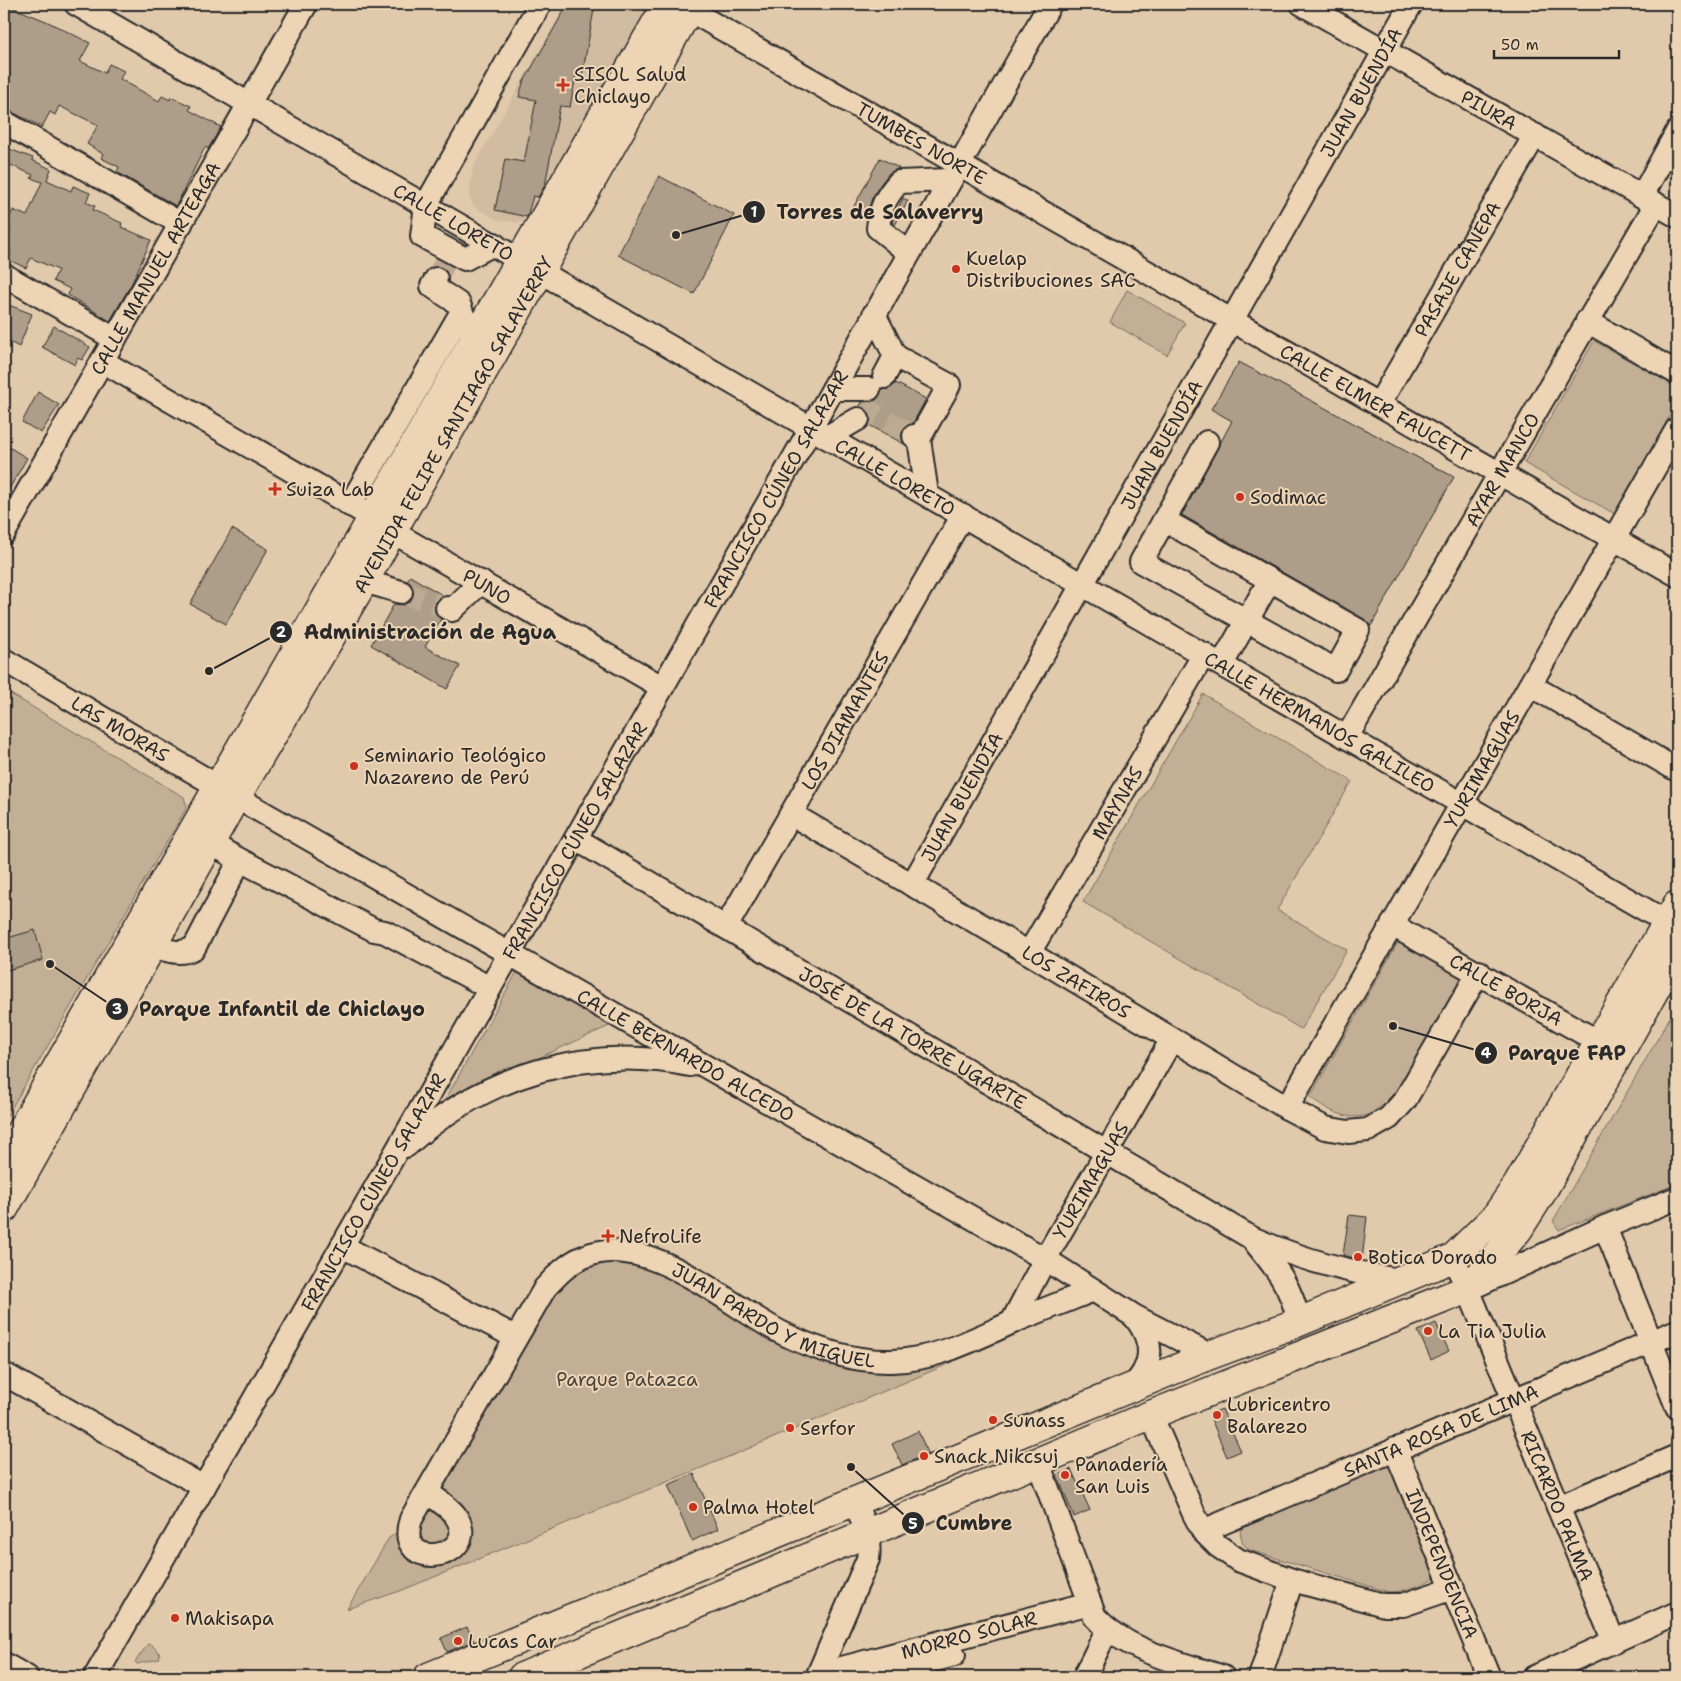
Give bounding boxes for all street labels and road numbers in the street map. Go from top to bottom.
street label: JUAN BUENDÍA [1314,23,1408,162]
street label: PIURA [1457,84,1522,136]
street label: TUMBES NORTE [852,96,991,190]
street label: CALLE MANUEL ARTEAGA [84,157,226,379]
street label: CALLE LORETO [389,177,518,267]
street label: PASAJE CÁNEPA [1408,197,1506,341]
street label: AVENIDA FELIPE SANTIAGO SALAVERRY [347,251,559,598]
street label: CALLE ELMER FAUCETT [1276,338,1476,467]
street label: FRANCISCO CÚNEO SALAZAR [698,366,854,613]
street label: JUAN BUENDÍA [1115,375,1208,514]
street label: AYAR MANCO [1459,408,1545,531]
street label: CALLE LORETO [831,432,960,521]
street label: PUNO [459,563,516,610]
street label: CALLE HERMANOS GALILEO [1200,645,1439,798]
street label: LOS DIAMANTES [795,647,894,794]
street label: LAS MORAS [67,690,174,767]
street label: YURIMAGUAS [1438,706,1525,832]
street label: FRANCISCO CÚNEO SALAZAR [496,717,653,964]
street label: JUAN BUENDÍA [915,728,1009,866]
street label: MAYNAS [1086,762,1148,844]
street label: LOS ZAFIROS [1017,939,1136,1024]
street label: CALLE BORJA [1445,948,1567,1031]
street label: JOSÉ DE LA TORRE UGARTE [794,961,1031,1115]
street label: CALLE BERNARDO ALCEDO [573,983,799,1127]
street label: FRANCISCO CÚNEO SALAZAR [295,1069,451,1316]
street label: YURIMAGUAS [1047,1117,1134,1243]
street label: JUAN PARDO Y MIGUEL [668,1257,876,1373]
street label: SANTA ROSA DE LIMA [1339,1378,1542,1483]
street label: RICARDO PALMA [1515,1427,1600,1585]
street label: INDEPENDENCIA [1400,1485,1484,1643]
street label: MORRO SOLAR [898,1605,1039,1664]

